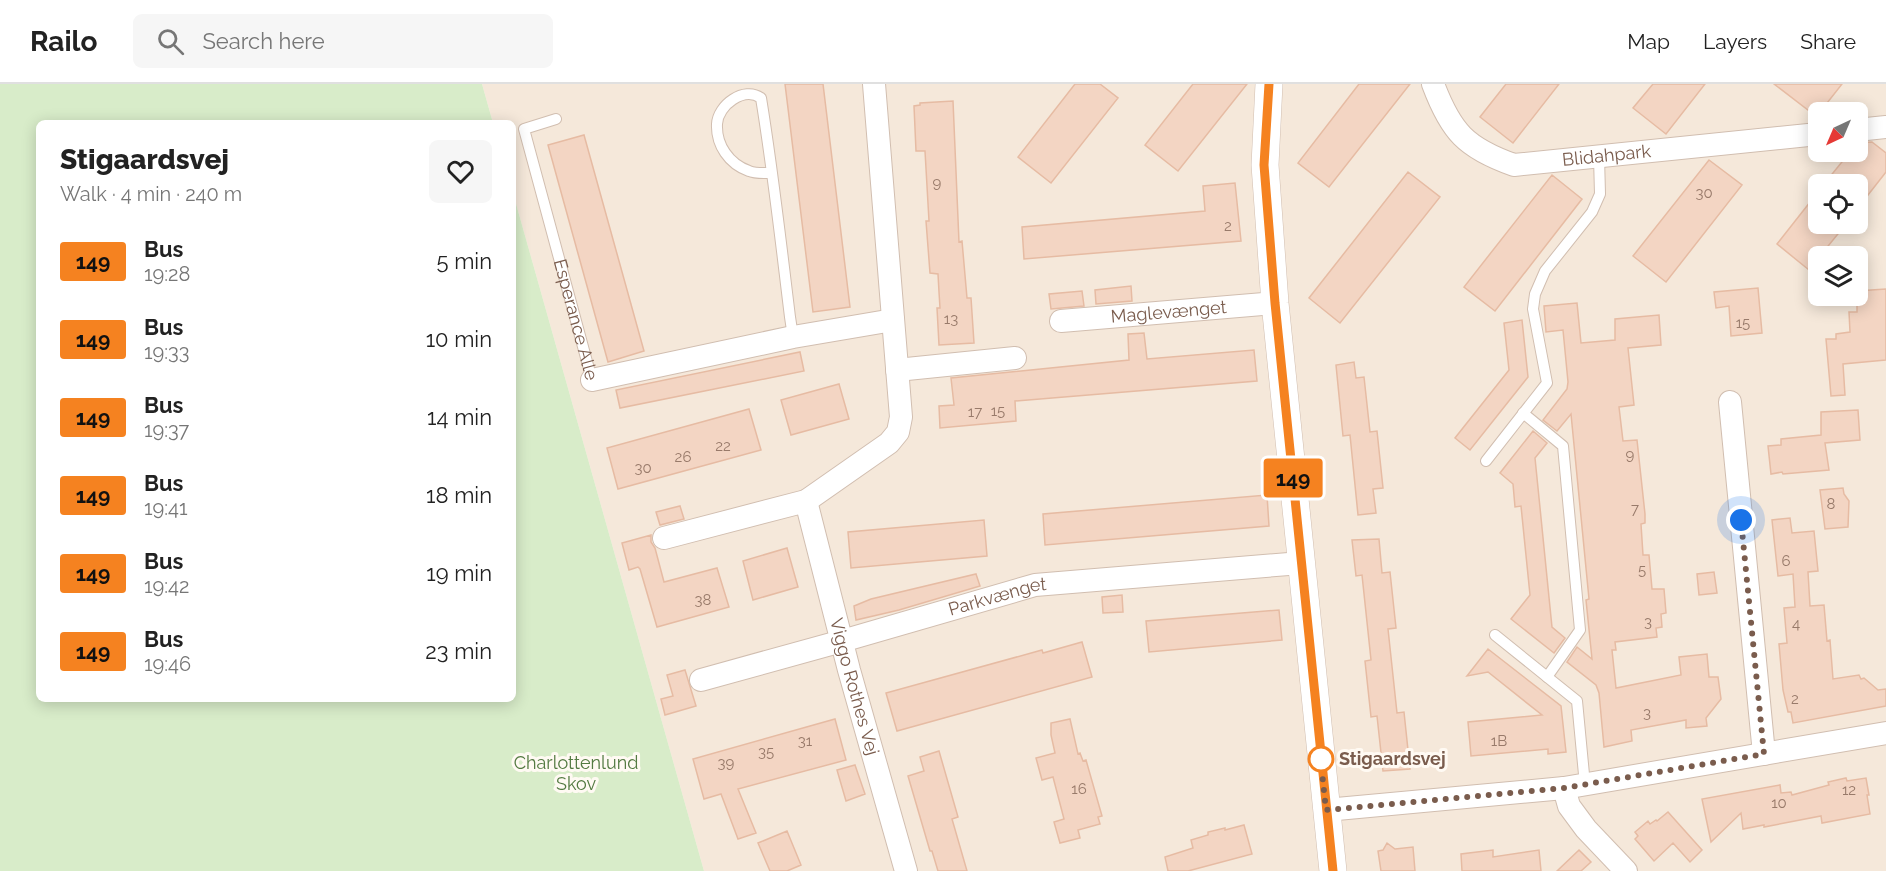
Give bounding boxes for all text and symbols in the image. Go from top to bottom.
search box [133,14,553,68]
text: Railo [30,25,97,58]
icon: search [154,25,187,58]
text: Search here [202,28,325,54]
text: Map [1627,29,1670,54]
text: Layers [1703,29,1767,54]
text: Share [1800,29,1856,54]
north arrow [1808,102,1868,162]
map controls [1808,102,1868,306]
button: heart [429,140,492,203]
street label: Blidahpark [1561,140,1652,170]
text: Stigaardsvej [60,143,229,176]
house number: 9 [933,174,942,192]
button: locate [1808,174,1868,234]
text: Walk · 4 min · 240 m [60,182,242,206]
house number: 30 [1695,184,1713,202]
house number: 2 [1224,217,1232,235]
text: Bus [144,236,183,262]
button: layers [1808,246,1868,306]
text: 5 min [437,248,492,274]
text: 149 [76,249,110,274]
street label: Esperance Alle [550,256,603,383]
text: 19:28 [144,262,190,286]
street label: Maglevænget [1110,296,1227,327]
house number: 13 [944,310,958,328]
text: Bus [144,314,183,340]
house number: 15 [1736,314,1750,332]
text: 10 min [426,326,492,352]
text: 149 [76,327,110,352]
text: 19:33 [144,340,189,364]
text: Bus [144,392,183,418]
house number: 15 [991,402,1005,420]
house number: 17 [968,403,982,421]
text: 14 min [427,404,492,430]
text: 149 [76,405,110,430]
text: 19:37 [144,418,189,442]
house number: 22 [715,437,731,455]
house number: 9 [1626,446,1635,464]
house number: 26 [675,448,691,466]
line badge: 149 [1258,458,1328,498]
house number: 30 [634,459,652,477]
text: 149 [1276,466,1310,491]
text: Bus [144,470,183,496]
text: 18 min [426,482,492,508]
text: 149 [76,483,110,508]
house number: 8 [1827,495,1836,513]
text: 19:41 [144,496,188,520]
house number: 7 [1631,500,1639,518]
your location [1726,505,1756,535]
text: Bus [144,548,183,574]
house number: 6 [1781,552,1791,570]
text: 19 min [426,560,492,586]
text: 149 [76,561,110,586]
house number: 5 [1638,561,1646,579]
street label: Parkvænget [946,573,1047,620]
text: 19:42 [144,574,189,598]
house number: 38 [695,591,712,609]
house number: 3 [1644,613,1652,631]
house number: 4 [1792,615,1800,633]
street label: Viggo Rothes Vej [826,616,884,758]
text: Bus [144,626,183,652]
text: 23 min [425,638,492,664]
text: 149 [76,639,110,664]
text: 19:46 [144,652,191,676]
house number: 2 [1791,690,1799,708]
house number: 3 [1643,704,1651,722]
house number: 31 [798,732,813,750]
house number: 1B [1491,732,1507,750]
house number: 35 [758,743,774,761]
marker: Stigaardsvej [1308,746,1334,772]
place label: Stigaardsvej [1339,748,1446,769]
park label: Charlottenlund Skov [514,752,638,794]
house number: 39 [718,754,735,772]
house number: 16 [1071,780,1087,798]
house number: 12 [1842,781,1856,799]
house number: 10 [1771,794,1787,812]

